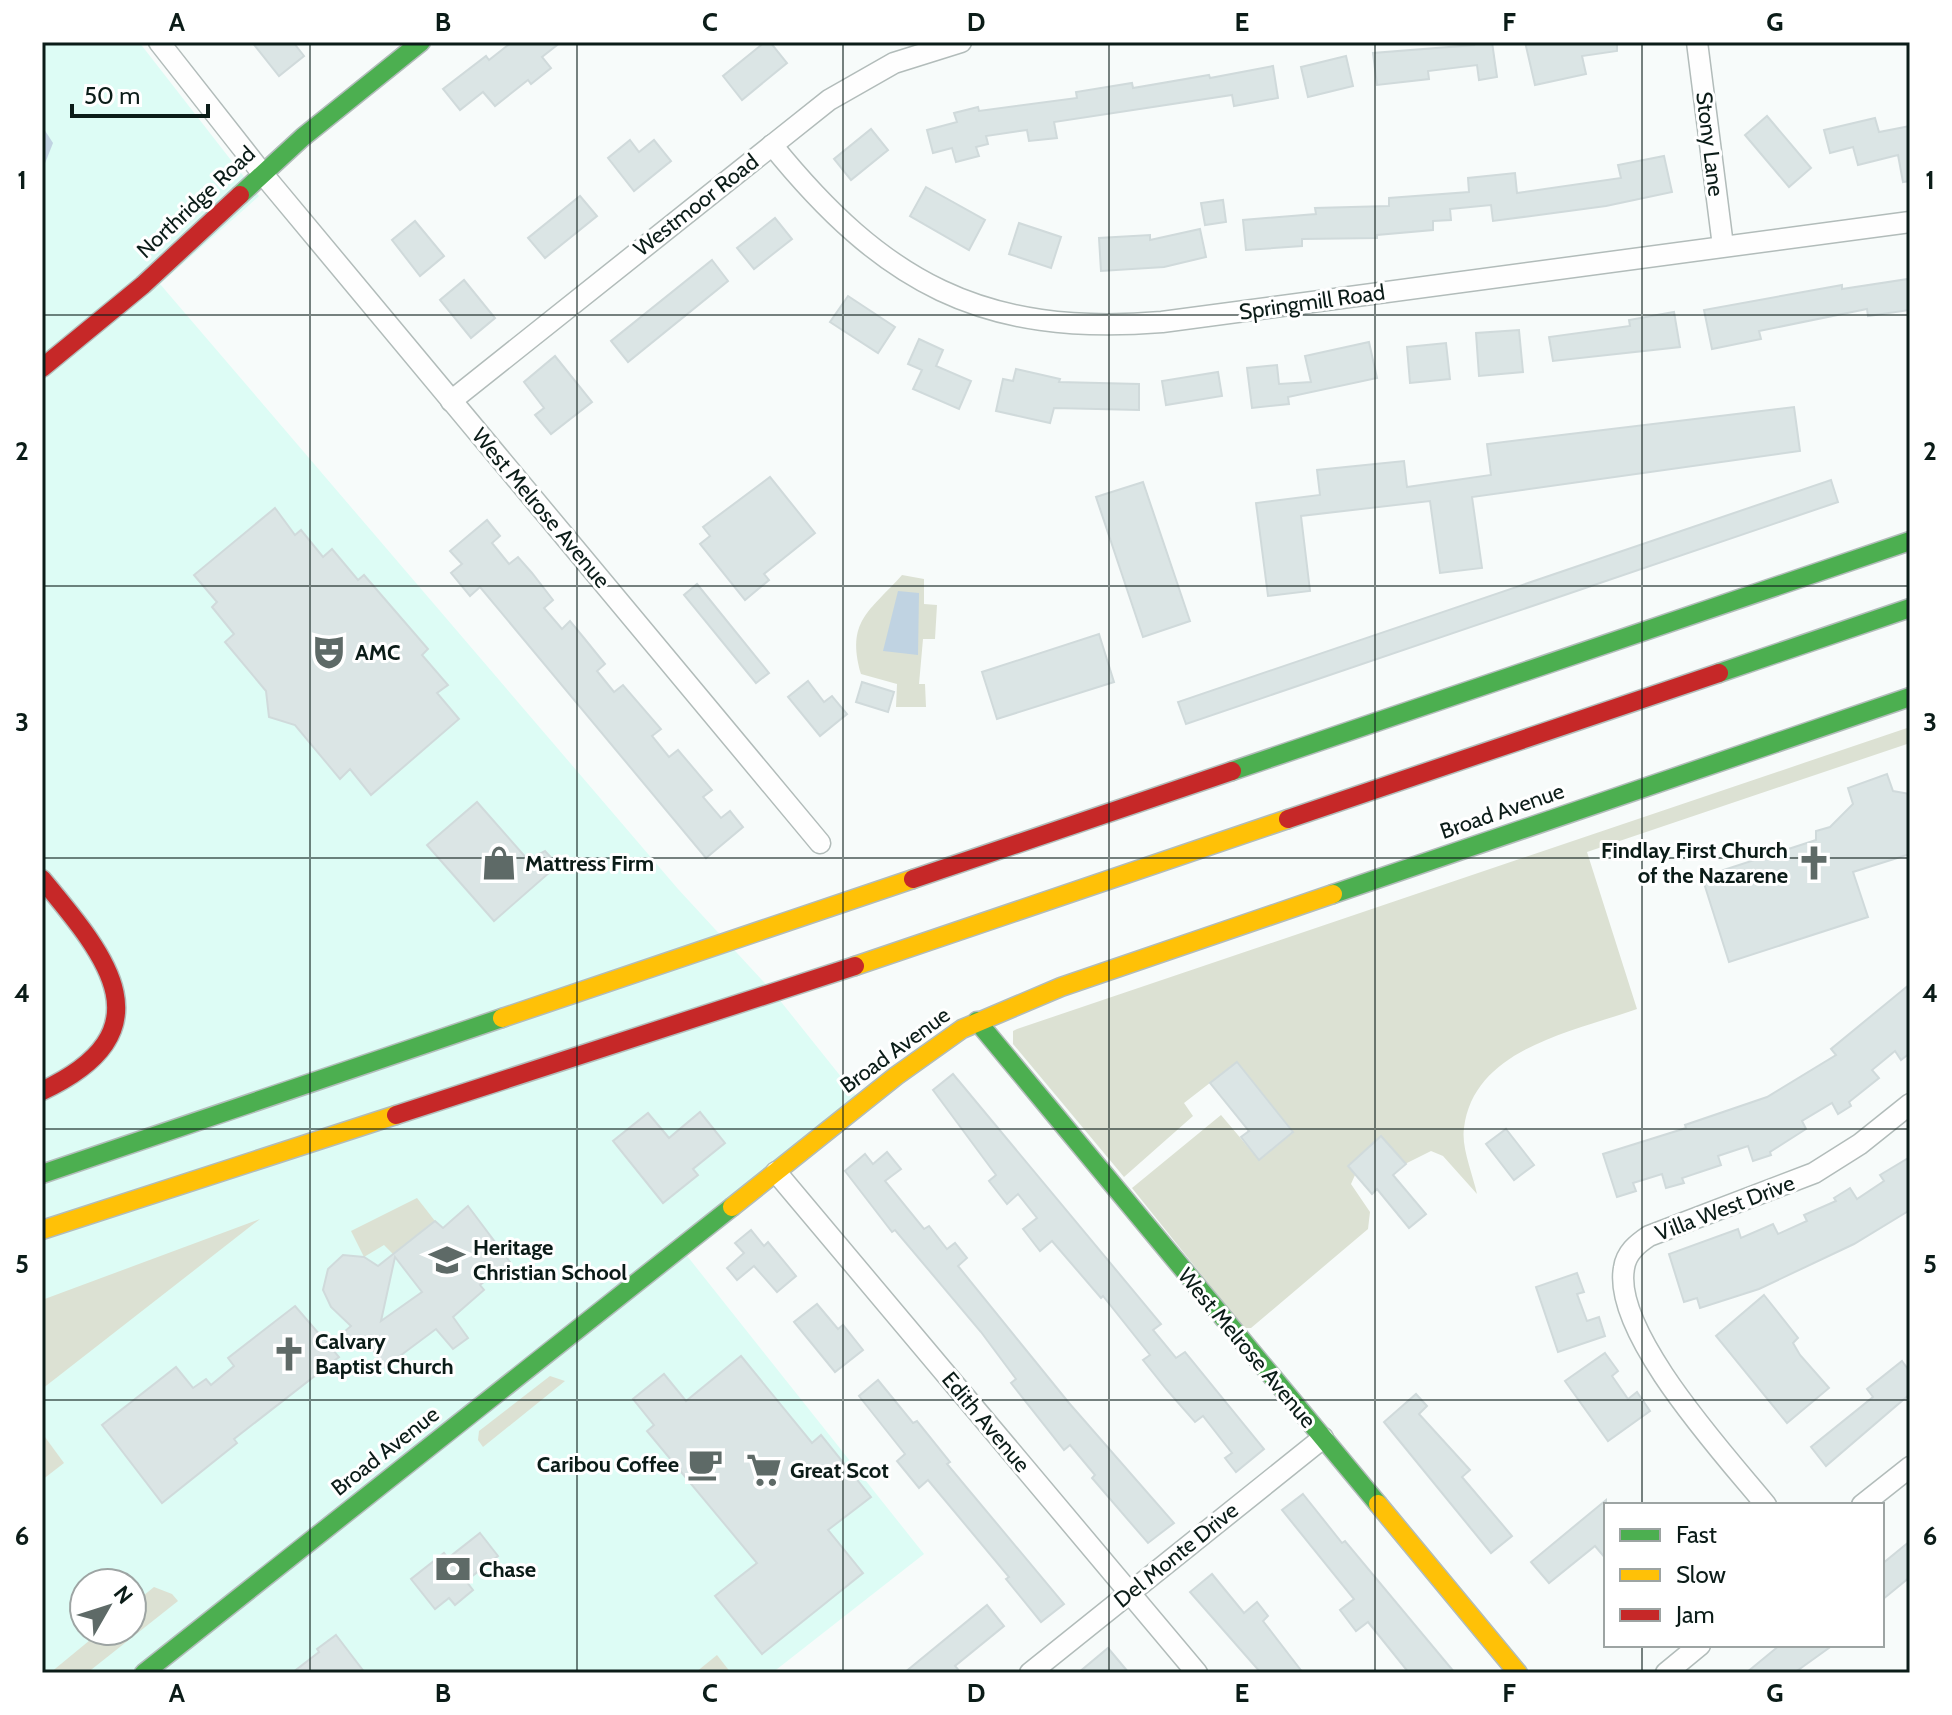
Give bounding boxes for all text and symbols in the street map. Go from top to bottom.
text: A [169,6,186,38]
text: B [435,6,451,38]
text: C [702,6,718,38]
text: D [967,6,985,38]
text: E [1235,6,1249,38]
text: F [1502,6,1516,38]
text: G [1766,6,1784,38]
scale bar [72,68,208,118]
text: 50 m [84,81,140,110]
street label: Stony Lane [1690,90,1730,198]
street label: Northridge Road [131,140,261,264]
street label: Westmoor Road [628,148,764,262]
text: 1 [17,164,27,196]
text: 1 [1925,164,1935,196]
street label: Springmill Road [1237,278,1387,326]
street label: West Melrose Avenue [466,422,616,594]
text: 2 [15,435,29,467]
text: 2 [1923,435,1937,467]
theatre icon: AMC [310,633,348,671]
place label: AMC [355,639,400,666]
text: 3 [15,706,29,738]
text: 3 [1923,706,1937,738]
street label: Broad Avenue [1437,777,1567,845]
place label: Findlay First Church of the Nazarene [1601,837,1788,889]
shop icon: Mattress Firm [480,844,518,882]
church icon: Findlay First Church of the Nazarene [1795,844,1833,882]
place label: Mattress Firm [525,850,654,877]
text: 4 [14,977,30,1009]
text: 4 [1922,977,1938,1009]
street label: Broad Avenue [835,1001,955,1099]
street label: Villa West Drive [1652,1169,1798,1247]
place label: Heritage Christian School [473,1234,627,1286]
school or university icon: Heritage Christian School [428,1241,466,1279]
text: 5 [15,1248,29,1280]
text: 5 [1923,1248,1937,1280]
street label: West Melrose Avenue [1172,1262,1322,1434]
place label: Calvary Baptist Church [315,1328,454,1380]
church icon: Calvary Baptist Church [270,1335,308,1373]
street label: Edith Avenue [936,1366,1036,1478]
street label: Broad Avenue [326,1401,444,1501]
cafe icon: Caribou Coffee [686,1445,724,1483]
place label: Caribou Coffee [537,1451,679,1478]
supermarket icon: Great Scot [745,1451,783,1489]
place label: Great Scot [790,1457,889,1484]
street label: Del Monte Drive [1108,1497,1244,1613]
legend [1604,1503,1884,1647]
text: 6 [15,1520,29,1552]
text: Fast [1676,1520,1717,1549]
text: 6 [1923,1520,1937,1552]
bank icon: Chase [434,1550,472,1588]
place label: Chase [479,1556,536,1583]
text: Slow [1676,1560,1726,1589]
north arrow [68,1567,148,1647]
text: N [108,1580,139,1609]
text: Jam [1675,1600,1714,1629]
text: A [169,1677,186,1709]
text: B [435,1677,451,1709]
text: C [702,1677,718,1709]
text: D [967,1677,985,1709]
text: E [1235,1677,1249,1709]
text: F [1502,1677,1516,1709]
text: G [1766,1677,1784,1709]

